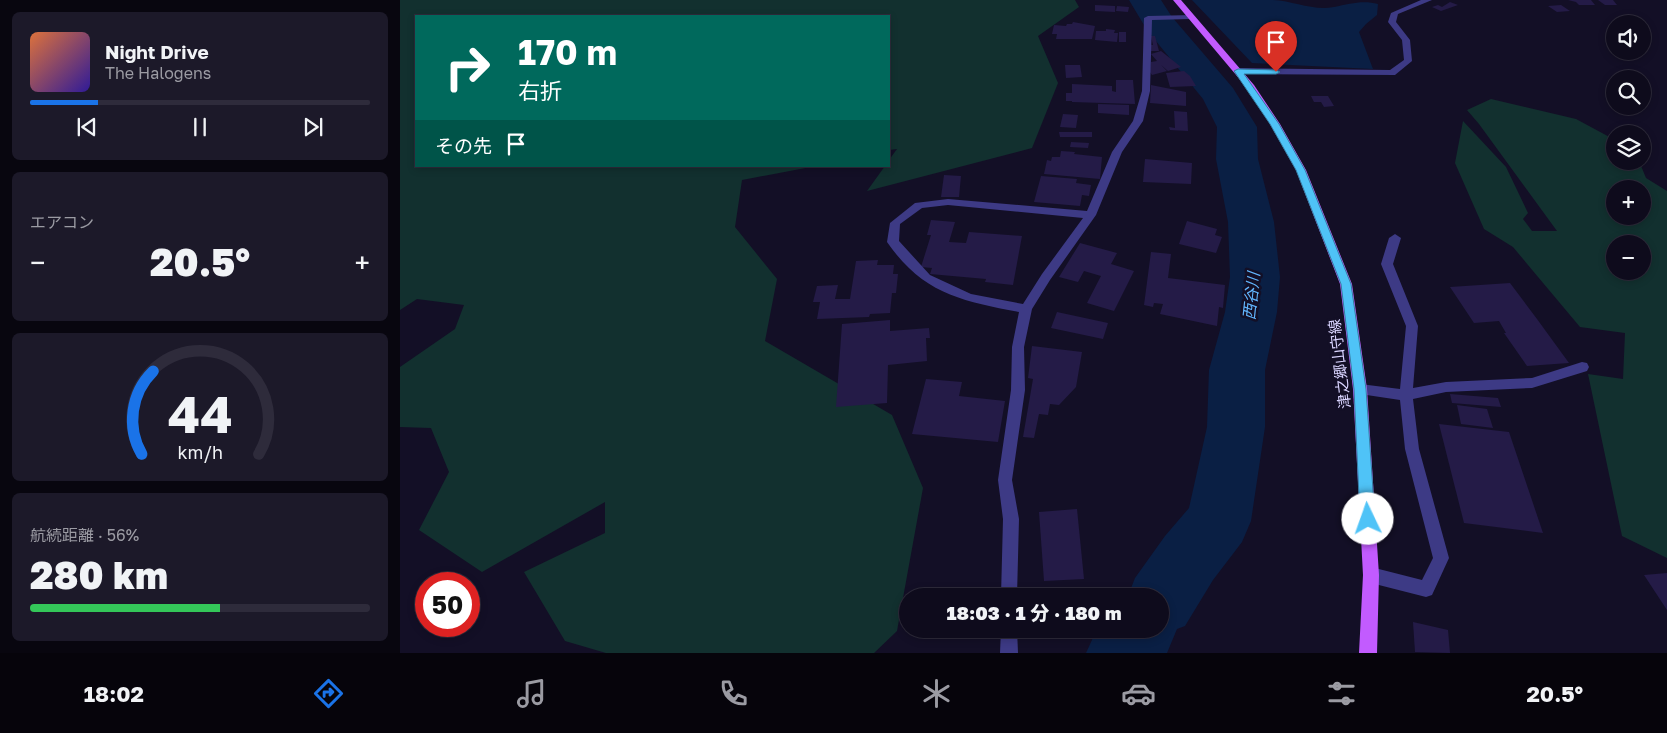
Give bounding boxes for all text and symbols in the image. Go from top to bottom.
map controls [1606,15,1651,280]
button: sound [1606,15,1651,60]
pin [1255,21,1297,72]
icon: arrive [1262,28,1290,56]
text: 170 m [518,31,617,73]
icon: right [435,35,500,100]
text: Night Drive [105,40,209,63]
text: The Halogens [105,63,211,83]
button: search [1606,70,1651,115]
text: 右折 [518,77,562,104]
icon: previous [73,113,101,141]
icon: pause [186,113,214,141]
icon: next [299,113,327,141]
button: layers [1606,125,1651,170]
icon: arrive [502,130,530,158]
text: その先 [435,134,492,157]
button: + [1606,180,1651,225]
text: エアコン [30,212,94,232]
button: − [1606,235,1651,280]
text: 20.5° [150,239,250,284]
text: − [30,246,45,279]
text: + [355,246,370,279]
water label: 西谷川 [1239,269,1264,321]
street label: 津之郷山守線 [1325,318,1353,410]
text: 44 [167,382,233,444]
text: km/h [177,441,223,463]
position arrow [1341,492,1393,544]
text: 航続距離 · 56% [30,525,139,545]
text: 280 km [30,552,168,597]
speed limit sign: 50 [415,572,480,637]
text: 18:03 · 1 分 · 180 m [947,601,1121,624]
icon: directions [311,676,346,711]
icon: music [514,676,549,711]
icon: phone [716,676,751,711]
icon: climate [919,676,954,711]
icon: car [1121,676,1156,711]
icon: filters [1324,676,1359,711]
text: 18:02 [84,680,144,707]
text: 20.5° [1526,680,1583,707]

